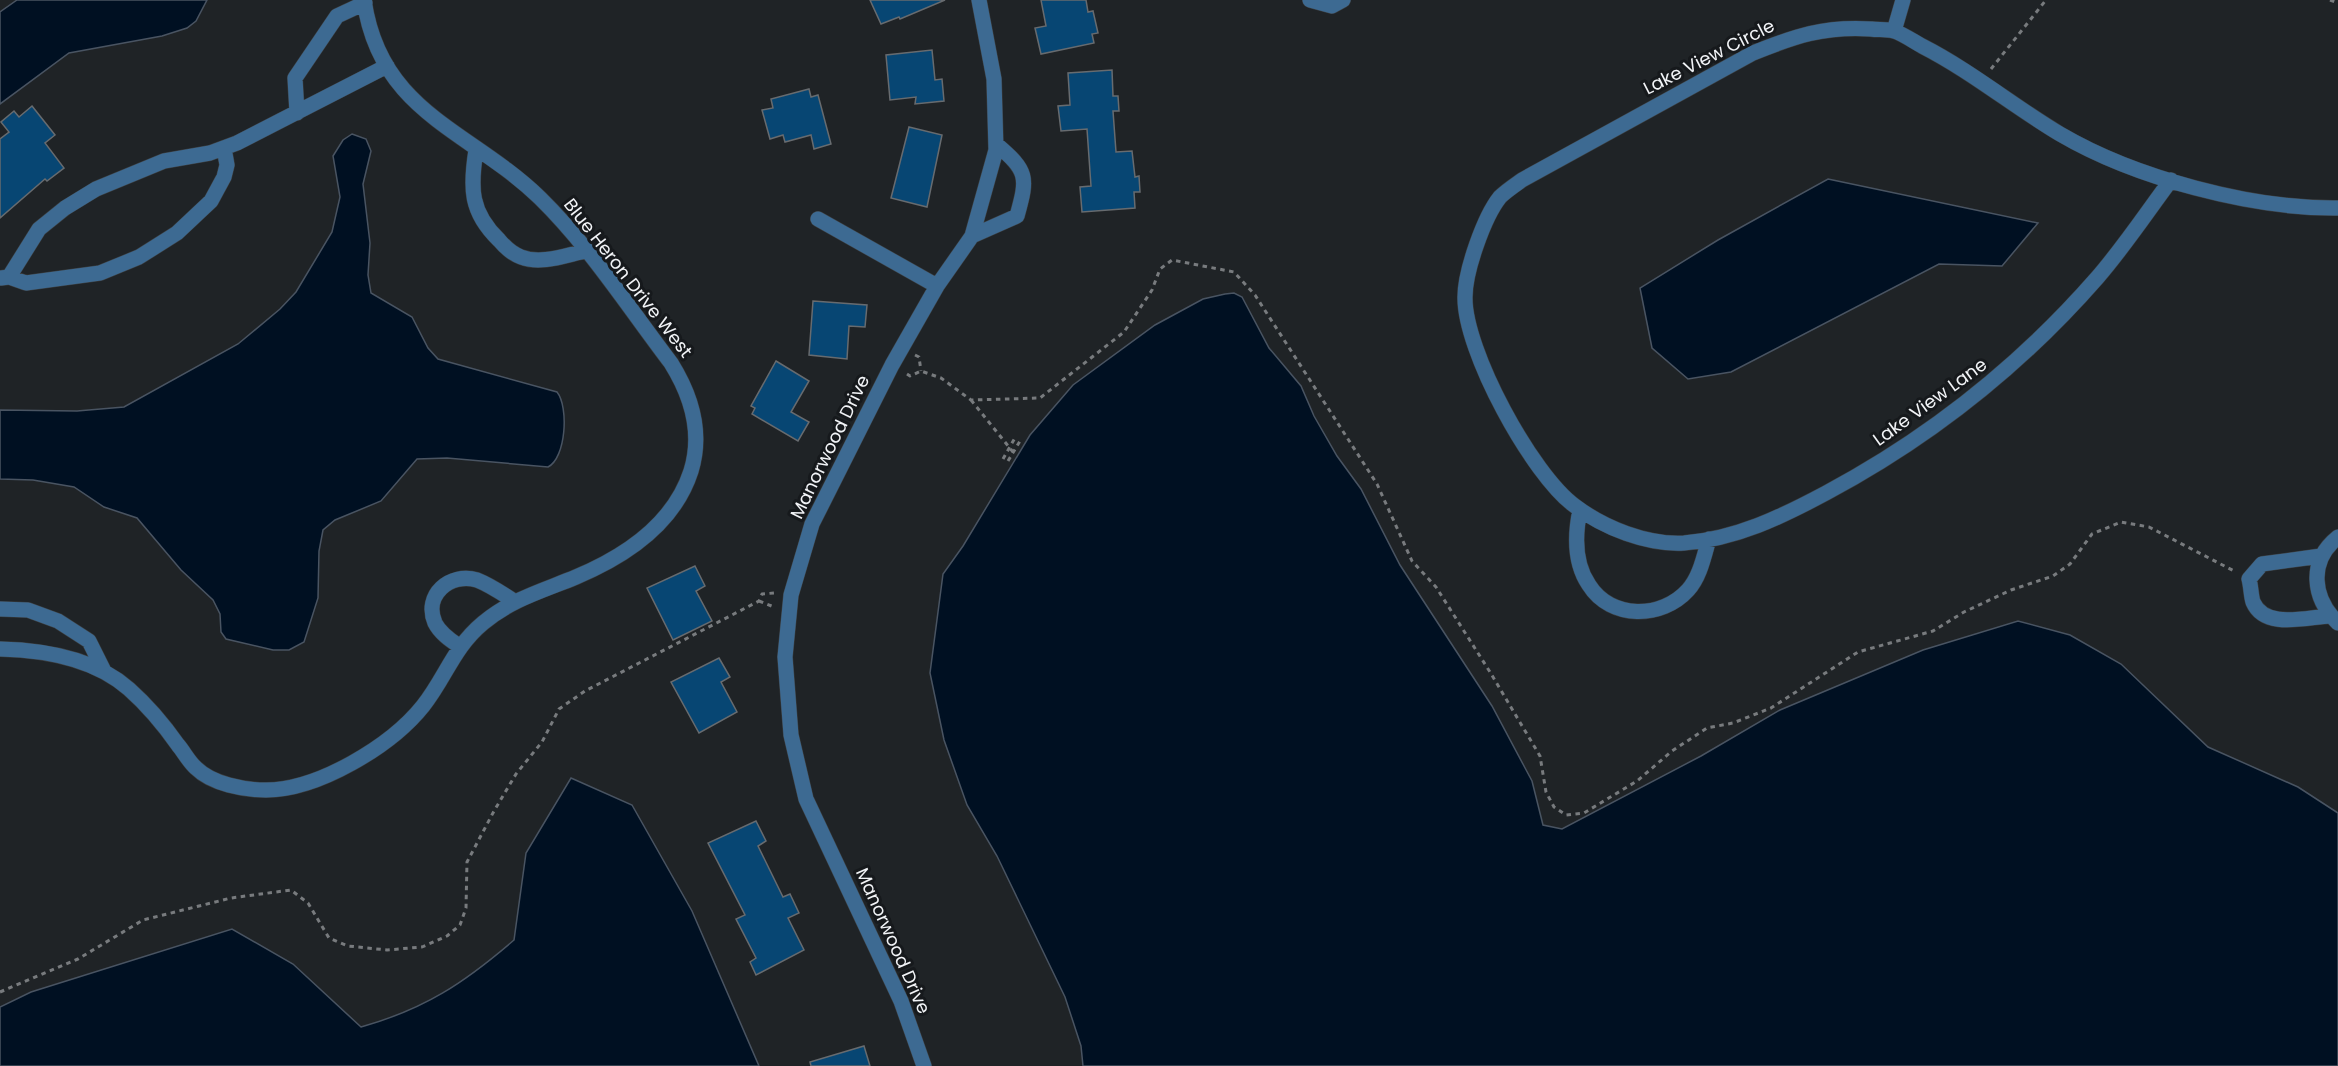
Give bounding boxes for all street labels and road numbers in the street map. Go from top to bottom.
street label: Lake View Circle [1639,13,1779,100]
street label: Blue Heron Drive West [558,193,698,363]
street label: Lake View Lane [1868,352,1992,451]
street label: Manorwood Drive [784,371,875,523]
street label: Manorwood Drive [850,864,937,1018]

